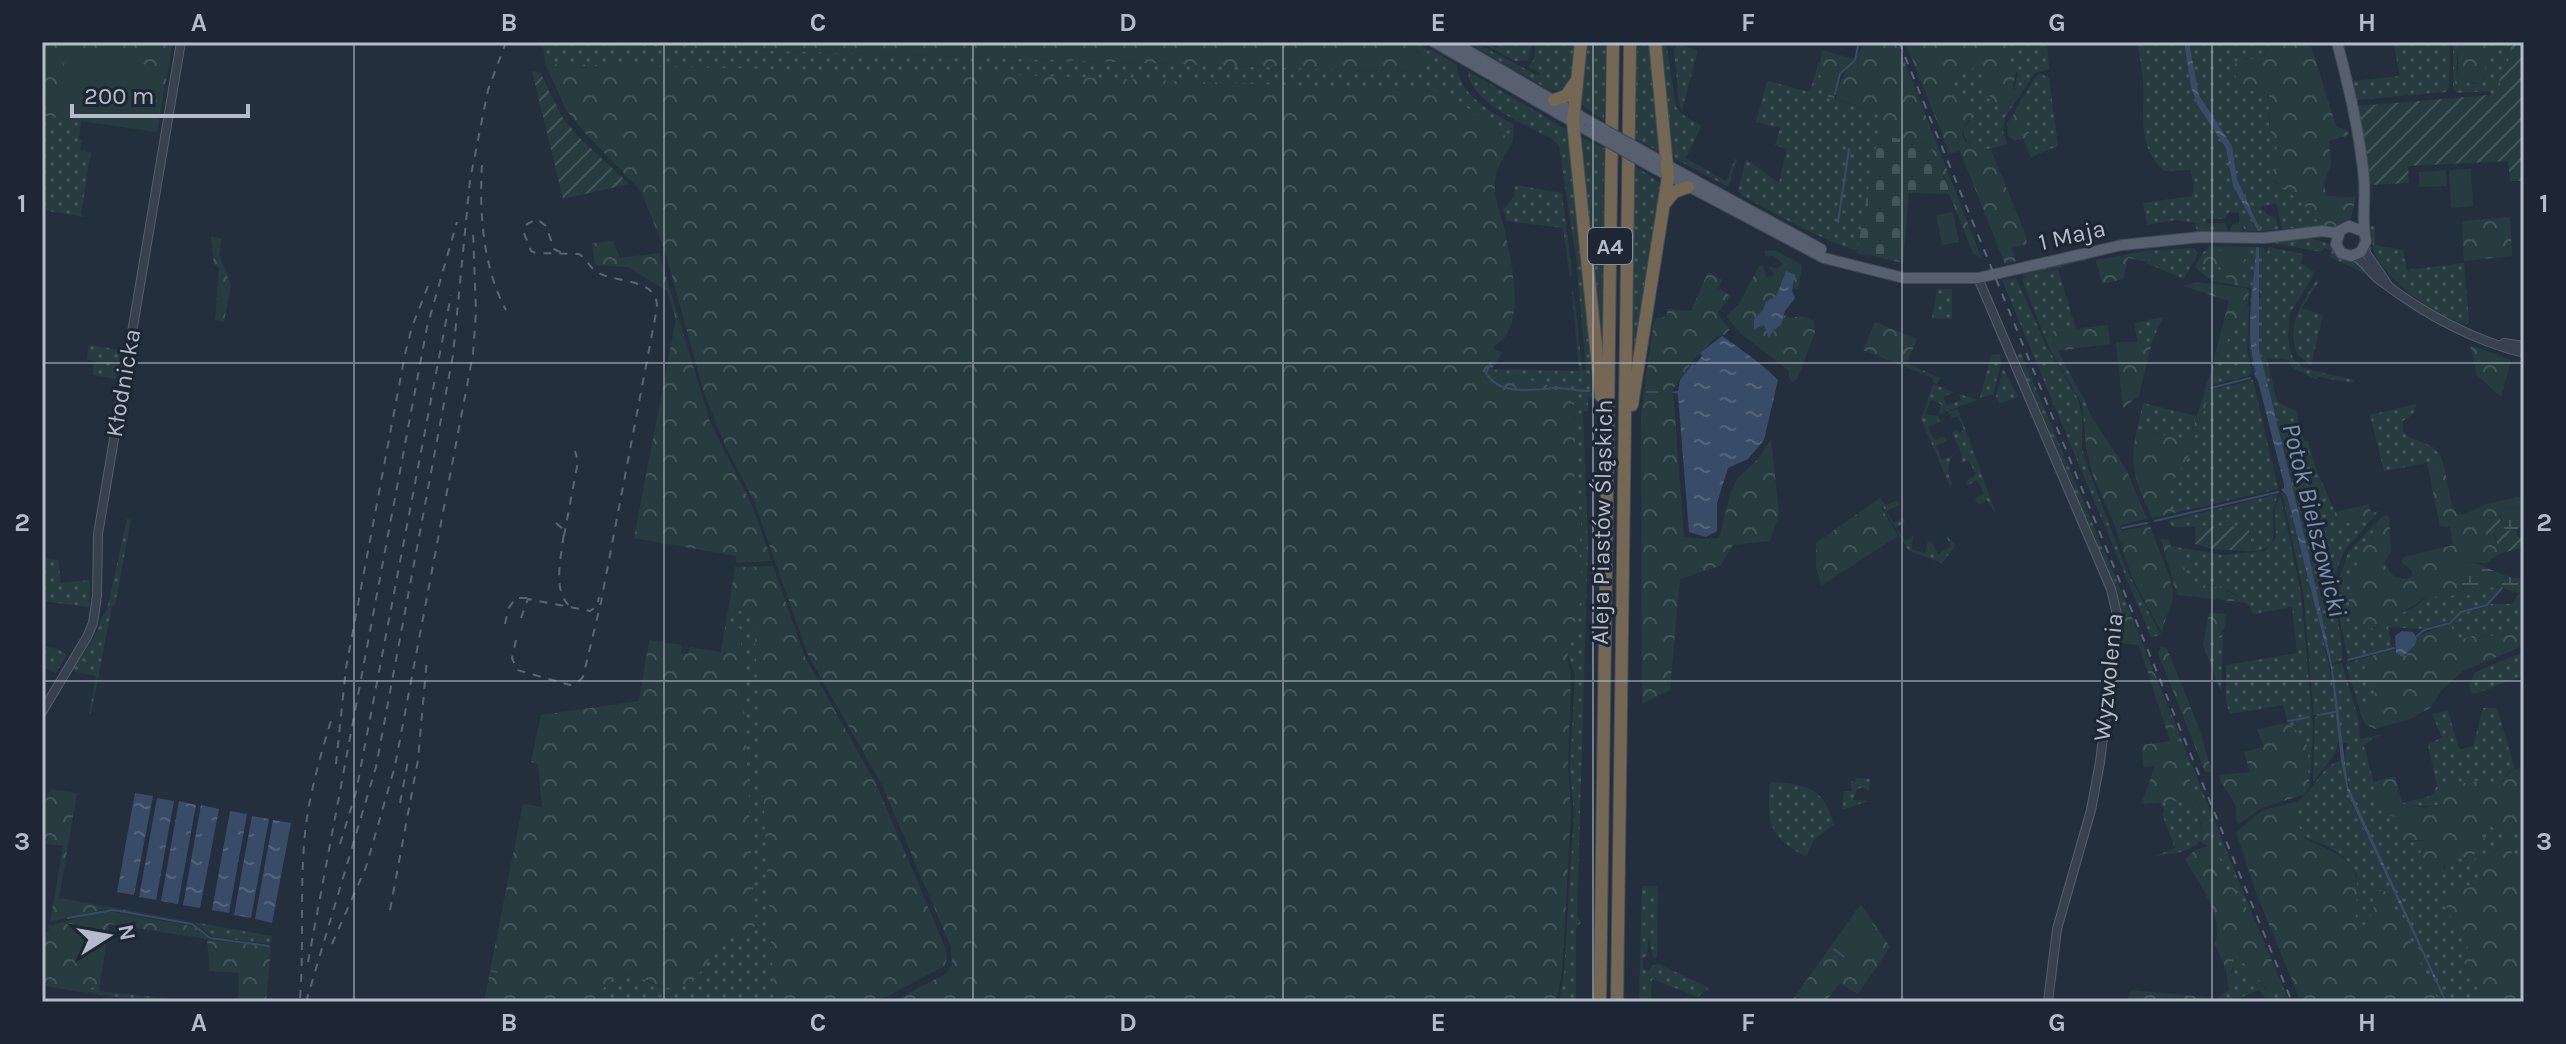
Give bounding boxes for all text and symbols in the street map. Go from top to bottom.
text: A [191,7,207,38]
text: B [501,7,517,38]
text: C [810,7,826,38]
text: D [1119,7,1137,38]
text: E [1430,7,1446,38]
text: F [1741,7,1755,38]
text: G [2048,7,2066,38]
text: H [2358,7,2376,38]
scale bar [72,68,248,118]
text: 200 m [84,82,155,110]
text: 1 [17,188,27,219]
text: 1 [2539,188,2549,219]
street label: 1 Maja [2036,214,2108,256]
road number: A4 [1588,228,1632,264]
street label: Kłodnicka [100,327,146,439]
street label: Aleja Piastów Śląskich [1586,399,1618,645]
water label: Potok Bielszowicki [2275,420,2354,620]
text: 2 [14,507,30,538]
text: 2 [2536,507,2552,538]
street label: Wyzwolenia [2087,612,2129,742]
text: 3 [14,826,30,857]
text: 3 [2536,826,2552,857]
north arrow [68,896,148,976]
text: N [112,922,141,943]
text: A [191,1007,207,1038]
text: B [501,1007,517,1038]
text: C [810,1007,826,1038]
text: D [1119,1007,1137,1038]
text: E [1430,1007,1446,1038]
text: F [1741,1007,1755,1038]
text: G [2048,1007,2066,1038]
text: H [2358,1007,2376,1038]

